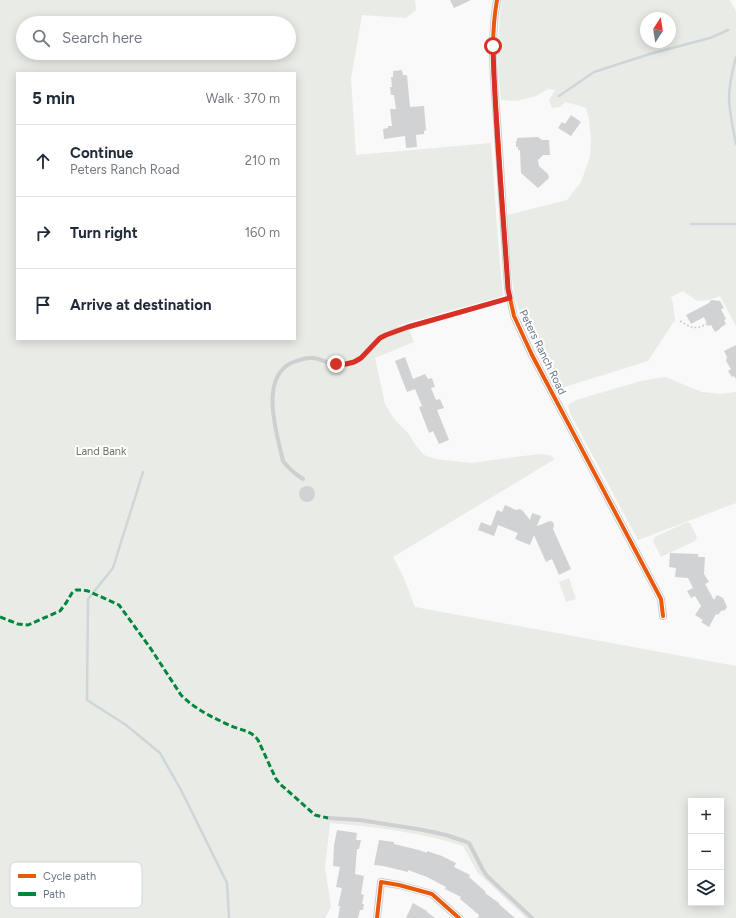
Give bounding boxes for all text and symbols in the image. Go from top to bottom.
north arrow [640,12,676,48]
search box [16,16,296,60]
icon: search [30,27,52,49]
text: Search here [62,29,142,47]
route start [484,37,502,55]
text: 5 min [32,88,75,108]
text: Walk · 370 m [206,91,280,106]
text: Continue [70,144,133,162]
icon: ahead [32,150,54,172]
text: 210 m [245,153,280,168]
text: Peters Ranch Road [70,162,180,177]
icon: right [32,222,54,244]
text: Turn right [70,224,138,242]
text: 160 m [245,225,280,240]
icon: arrive [32,294,54,316]
text: Arrive at destination [70,296,211,314]
street label: Peters Ranch Road [516,308,569,397]
route end [327,355,345,373]
park label: Land Bank [76,445,127,458]
map controls [688,798,724,906]
button: + [688,798,724,834]
button: − [688,834,724,870]
legend [10,862,142,908]
text: Cycle path [43,870,96,883]
button: layers [688,870,724,906]
text: Path [43,888,65,901]

